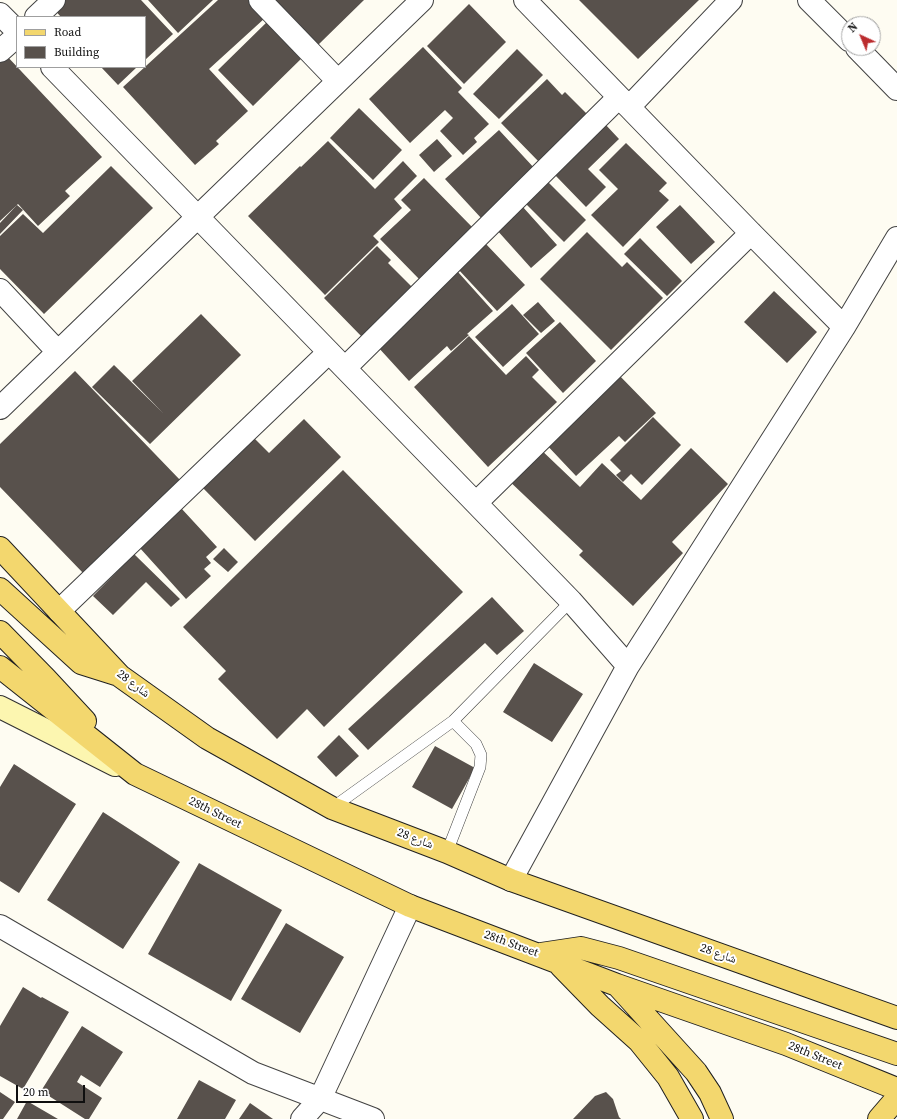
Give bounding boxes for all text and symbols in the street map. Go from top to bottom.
legend [16,16,146,68]
north arrow [841,16,881,56]
text: N [845,20,861,36]
text: Road [54,24,81,40]
text: Building [54,44,99,60]
street label: شارع 28 [114,667,152,701]
street label: 28th Street [186,794,244,832]
street label: شارع 28 [395,826,435,852]
street label: 28th Street [482,927,540,961]
street label: شارع 28 [698,941,738,967]
street label: 28th Street [786,1039,844,1073]
scale bar [18,1077,87,1103]
text: 20 m [23,1084,49,1100]

